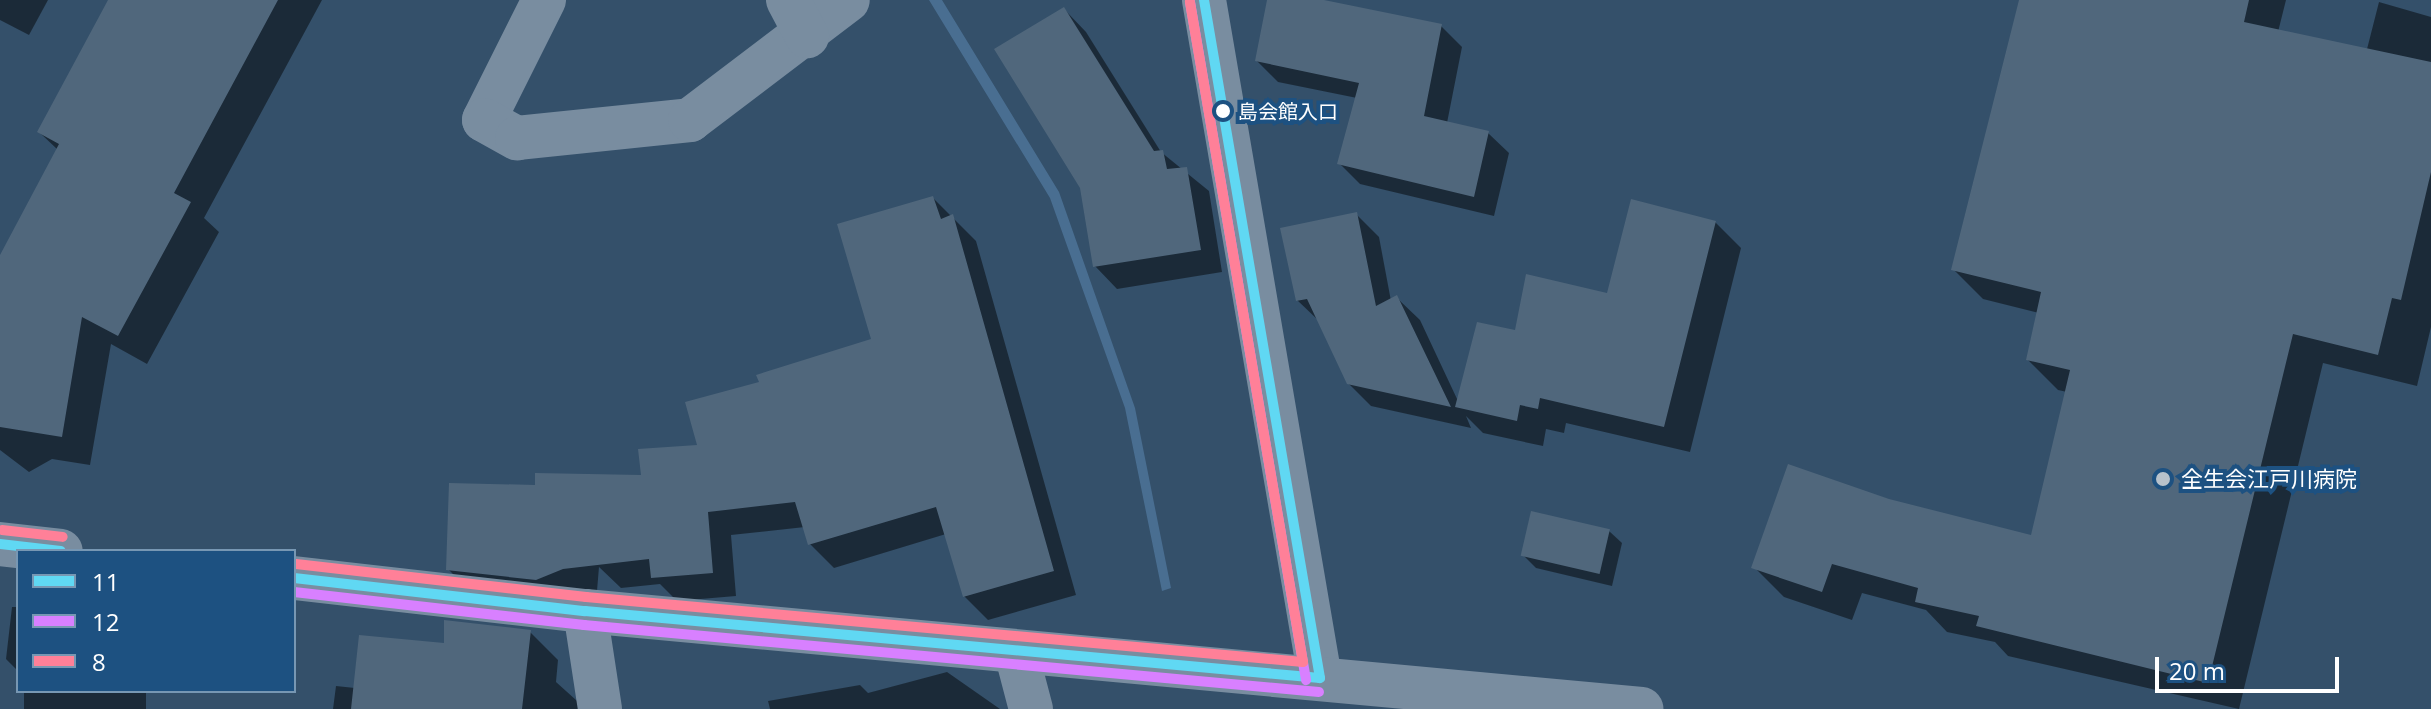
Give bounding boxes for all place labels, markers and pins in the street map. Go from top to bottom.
place label: 島会館入口 [1238,99,1338,123]
marker: 島会館入口 [1215,103,1231,119]
place label: 全生会江戸川病院 [2181,466,2357,492]
marker: 全生会江戸川病院 [2152,468,2174,490]

